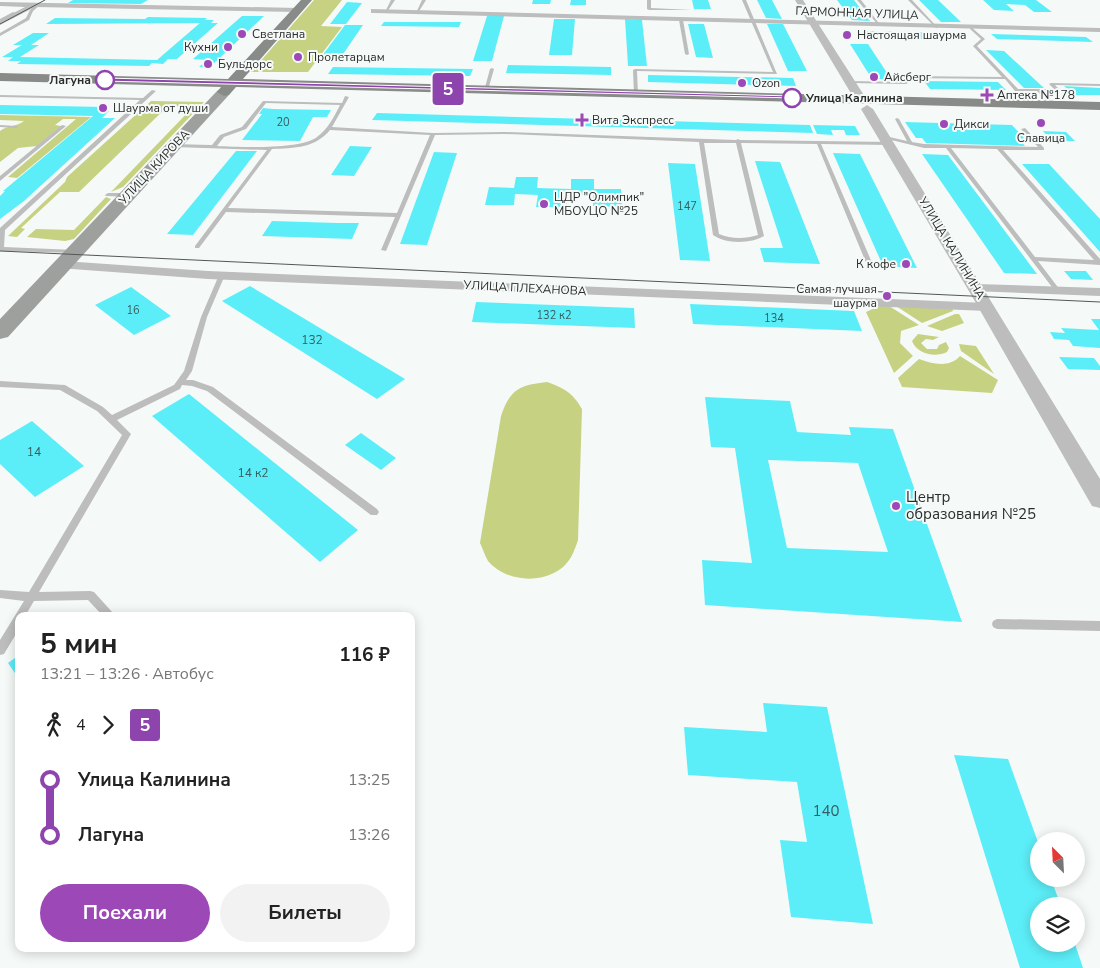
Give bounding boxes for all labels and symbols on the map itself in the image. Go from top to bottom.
street label: ГАРМОННАЯ УЛИЦА [795,3,919,23]
place label: Светлана [252,26,305,42]
place label: Настоящая шаурма [857,27,967,43]
marker: Светлана [236,28,248,40]
marker: Настоящая шаурма [841,29,853,41]
place label: Кухни [184,39,218,55]
marker: Кухни [222,41,234,53]
place label: Пролетарцам [308,49,385,65]
marker: Пролетарцам [292,51,304,63]
place label: Бульдорс [218,56,272,72]
marker: Бульдорс [202,58,214,70]
place label: Айсберг [884,69,932,85]
marker: Лагуна [95,70,115,90]
marker: Айсберг [868,71,880,83]
place label: Лагуна [49,72,91,88]
line badge: 5 [432,73,464,105]
place label: Ozon [752,75,780,91]
marker: Ozon [736,77,748,89]
place label: Аптека №178 [997,87,1075,103]
marker: Улица Калинина [782,88,802,108]
marker: Аптека №178 [981,89,993,101]
place label: Улица Калинина [805,90,903,106]
place label: Шаурма от души [113,100,208,116]
marker: Шаурма от души [97,102,109,114]
place label: Вита Экспресс [592,112,674,128]
marker: Вита Экспресс [576,114,588,126]
house number: 20 [276,115,290,130]
place label: Дикси [954,116,989,132]
marker: Славица [1035,117,1047,129]
marker: Дикси [938,118,950,130]
street label: УЛИЦА КИРОВА [114,126,193,209]
place label: Славица [1017,130,1065,146]
place label: ЦДР "Олимпик" МБОУЦО №25 [554,189,644,219]
street label: УЛИЦА КАЛИНИНА [915,193,989,302]
marker: ЦДР "Олимпик" МБОУЦО №25 [538,198,550,210]
house number: 147 [677,199,697,214]
place label: К кофе [856,256,896,272]
marker: К кофе [900,258,912,270]
street label: УЛИЦА ПЛЕХАНОВА [462,277,587,299]
place label: Самая лучшая шаурма [796,281,877,311]
marker: Самая лучшая шаурма [881,290,893,302]
house number: 16 [126,303,140,318]
house number: 132 к2 [536,308,572,323]
house number: 134 [764,311,784,326]
house number: 132 [301,332,323,348]
house number: 14 [27,444,41,460]
house number: 14 к2 [238,465,269,481]
place label: Центр образования №25 [906,487,1036,524]
marker: Центр образования №25 [890,500,902,512]
house number: 140 [812,801,840,821]
north arrow [1030,832,1085,888]

